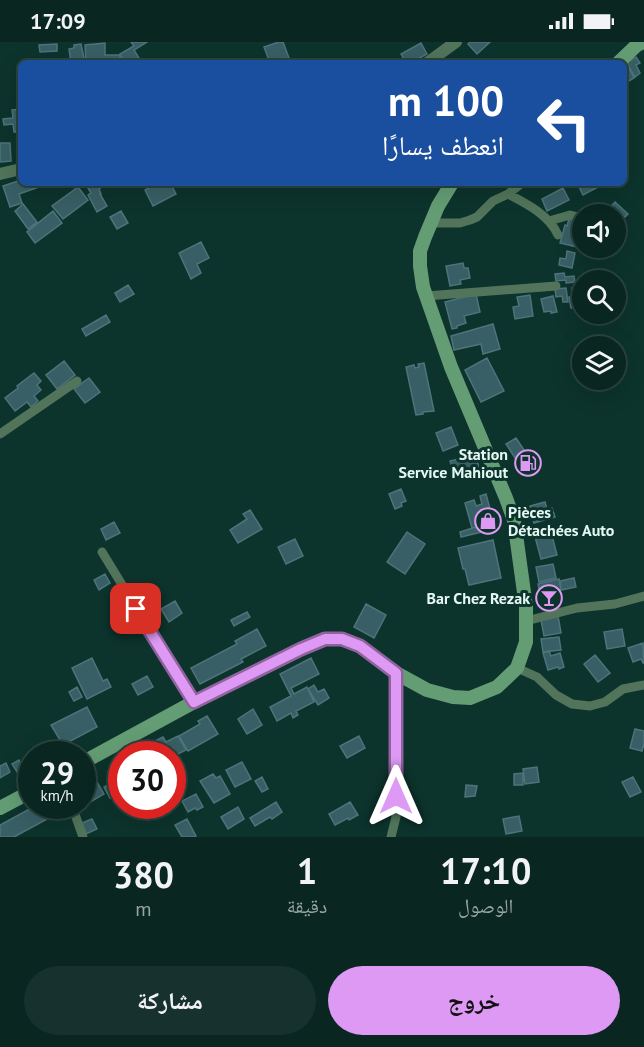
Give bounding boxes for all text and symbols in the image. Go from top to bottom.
text: 17:09 [30,7,86,35]
text: 100 m [388,73,504,128]
icon: left [525,84,603,162]
text: انعطف يسارًا [382,128,504,162]
map controls [572,204,626,390]
button: sound [572,204,626,258]
button: search [572,270,626,324]
button: layers [572,336,626,390]
place label: Station Service Mahiout [398,444,508,482]
fuel station icon: Station Service Mahiout [513,448,543,478]
place label: Pièces Détachées Auto [508,502,615,540]
shop icon: Pièces Détachées Auto [473,506,503,536]
pin [110,583,161,634]
bar icon: Bar Chez Rezak [534,583,564,613]
place label: Bar Chez Rezak [427,588,530,608]
icon: arrive [119,592,152,625]
speed limit sign: 30 [108,741,186,819]
text: 29 [40,753,74,792]
position arrow [364,764,428,828]
text: km/h [41,786,73,805]
text: 1 [297,847,317,894]
text: 17:10 [440,847,531,894]
text: 380 [113,851,174,898]
text: دقيقة [287,893,327,919]
text: الوصول [458,893,513,919]
text: m [135,896,151,922]
button: مشاركة [24,966,316,1035]
button: خروج [328,966,620,1035]

